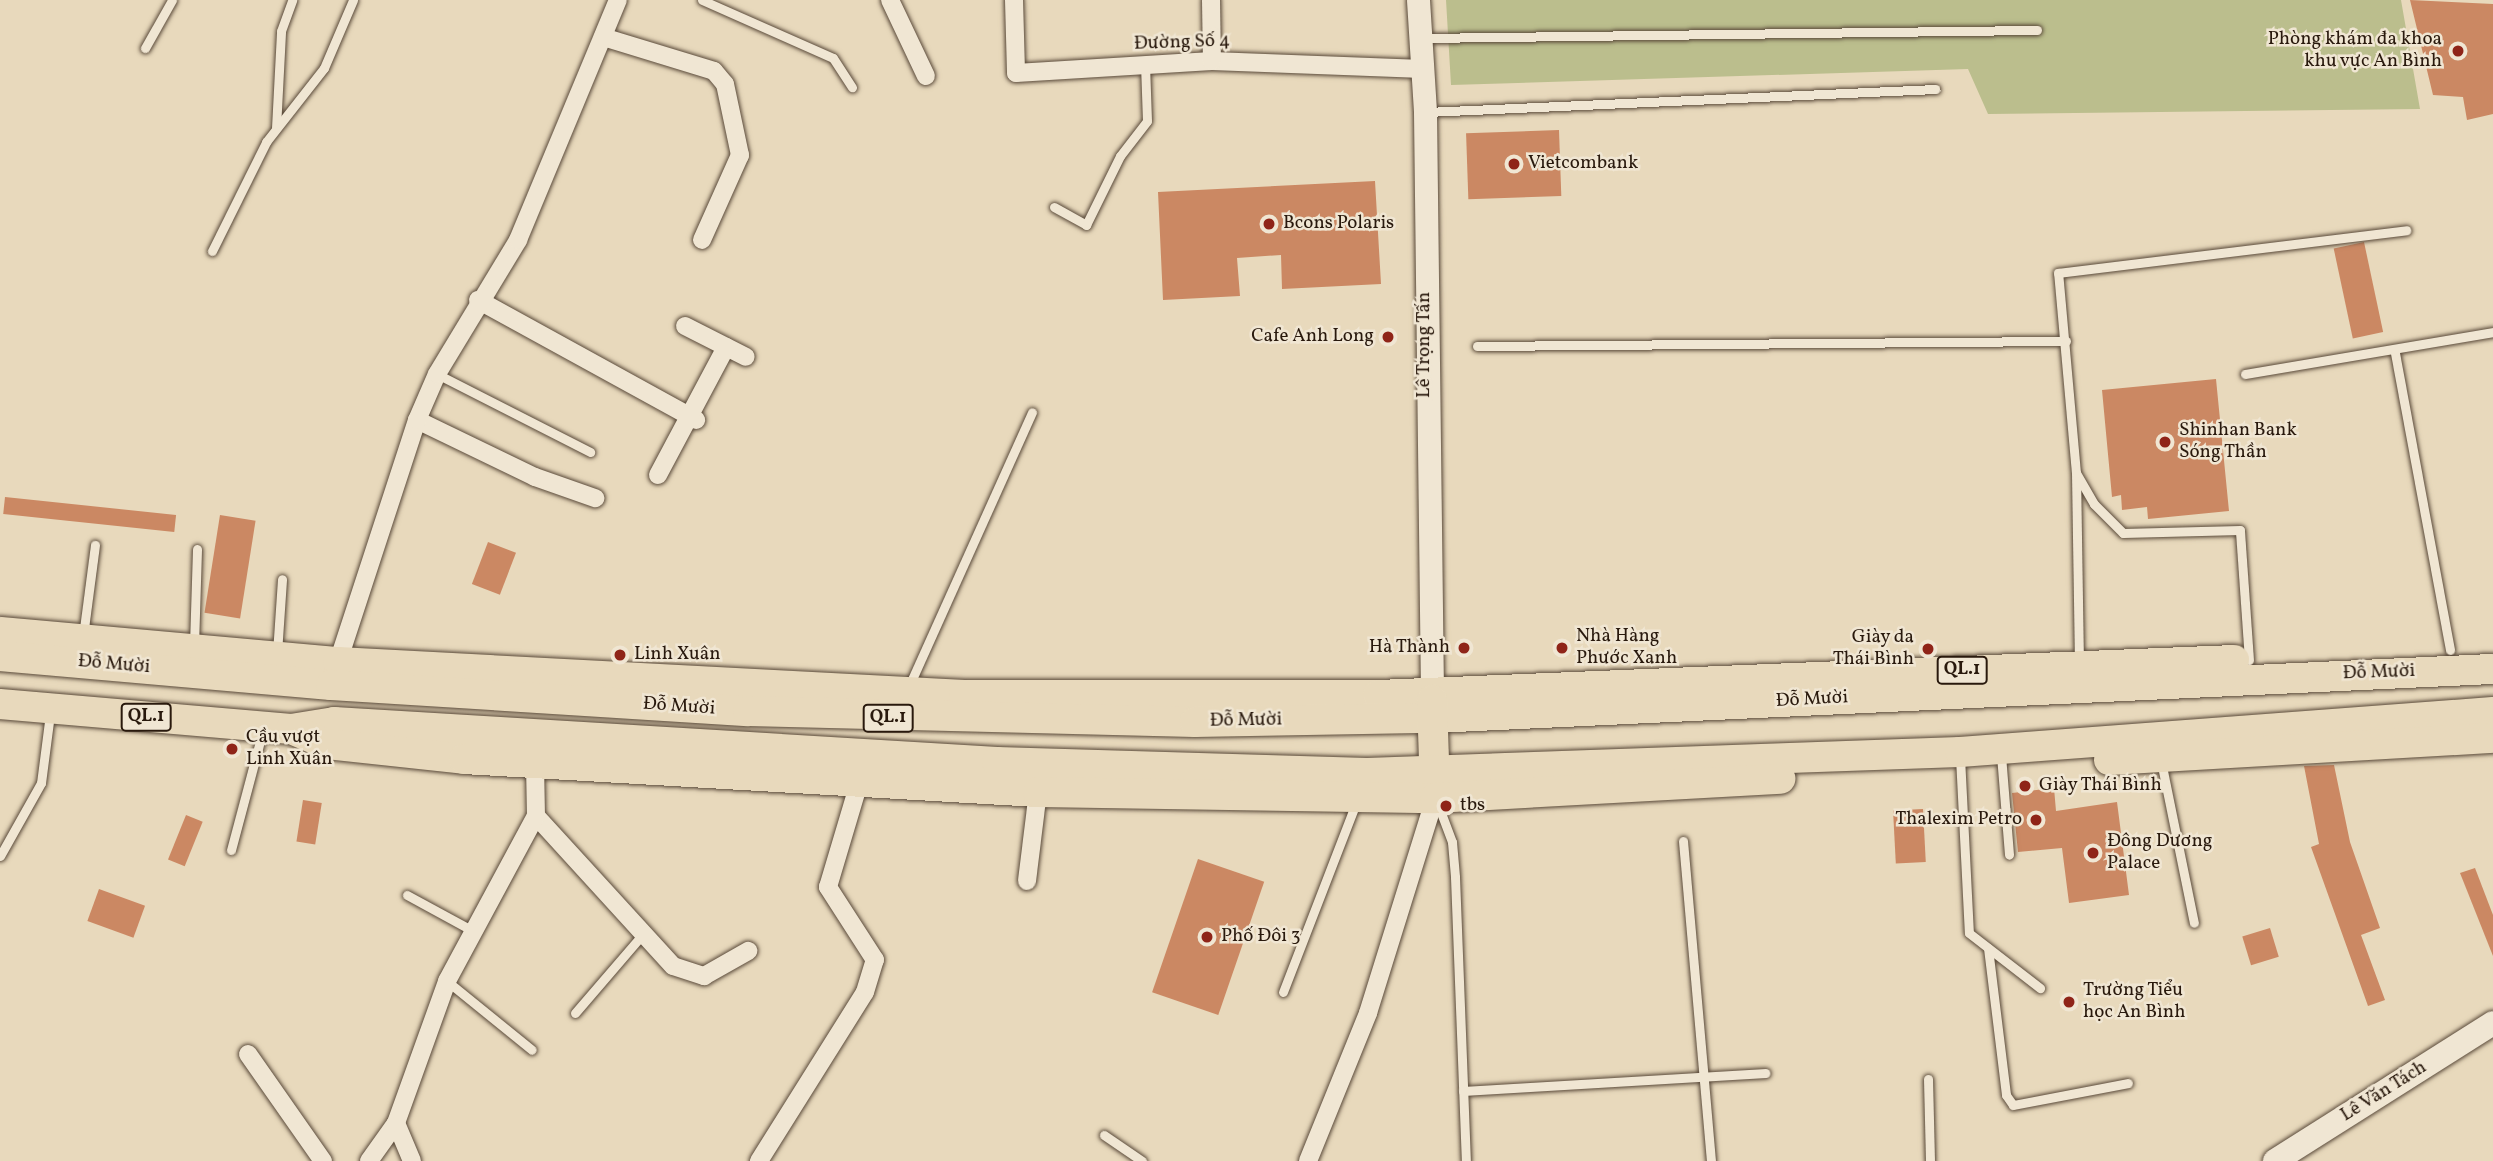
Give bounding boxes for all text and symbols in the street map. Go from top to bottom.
place label: Phòng khám đa khoa khu vực An Bình [2268,29,2442,73]
street label: Đường Số 4 [1134,30,1230,56]
marker: Phòng khám đa khoa khu vực An Bình [2448,41,2468,61]
place label: Vietcombank [1528,153,1638,175]
marker: Vietcombank [1506,156,1522,172]
place label: Bcons Polaris [1283,213,1394,235]
marker: Bcons Polaris [1261,216,1277,232]
street label: Lê Trọng Tấn [1414,291,1436,399]
place label: Cafe Anh Long [1251,326,1374,348]
marker: Cafe Anh Long [1380,329,1396,345]
place label: Shinhan Bank Sóng Thần [2179,420,2297,464]
marker: Shinhan Bank Sóng Thần [2157,434,2173,450]
place label: Nhà Hàng Phước Xanh [1576,626,1677,670]
place label: Giày da Thái Bình [1833,627,1914,671]
place label: Hà Thành [1368,637,1450,659]
marker: Hà Thành [1456,640,1472,656]
marker: Nhà Hàng Phước Xanh [1554,640,1570,656]
marker: Giày da Thái Bình [1920,641,1936,657]
place label: Linh Xuân [634,644,721,666]
marker: Linh Xuân [612,647,628,663]
street label: Đỗ Mười [77,650,151,680]
road number: QL.1 [1936,656,1988,684]
street label: Đỗ Mười [2342,660,2416,686]
street label: Đỗ Mười [1775,687,1849,713]
street label: Đỗ Mười [642,693,716,721]
road number: QL.1 [120,702,172,732]
road number: QL.1 [862,704,914,732]
street label: Đỗ Mười [1210,709,1282,733]
place label: Cầu vượt Linh Xuân [246,727,333,771]
marker: Cầu vượt Linh Xuân [224,741,240,757]
place label: Giày Thái Bình [2039,775,2163,797]
marker: Giày Thái Bình [2017,778,2033,794]
place label: tbs [1460,795,1485,817]
marker: tbs [1438,798,1454,814]
place label: Thalexim Petro [1895,809,2022,831]
marker: Thalexim Petro [2028,812,2044,828]
place label: Đông Dương Palace [2107,831,2213,875]
marker: Đông Dương Palace [2085,845,2101,861]
place label: Phố Đôi 3 [1221,926,1301,948]
marker: Phố Đôi 3 [1199,929,1215,945]
place label: Trường Tiểu học An Bình [2083,980,2185,1024]
marker: Trường Tiểu học An Bình [2061,994,2077,1010]
street label: Lê Văn Tách [2336,1056,2432,1128]

